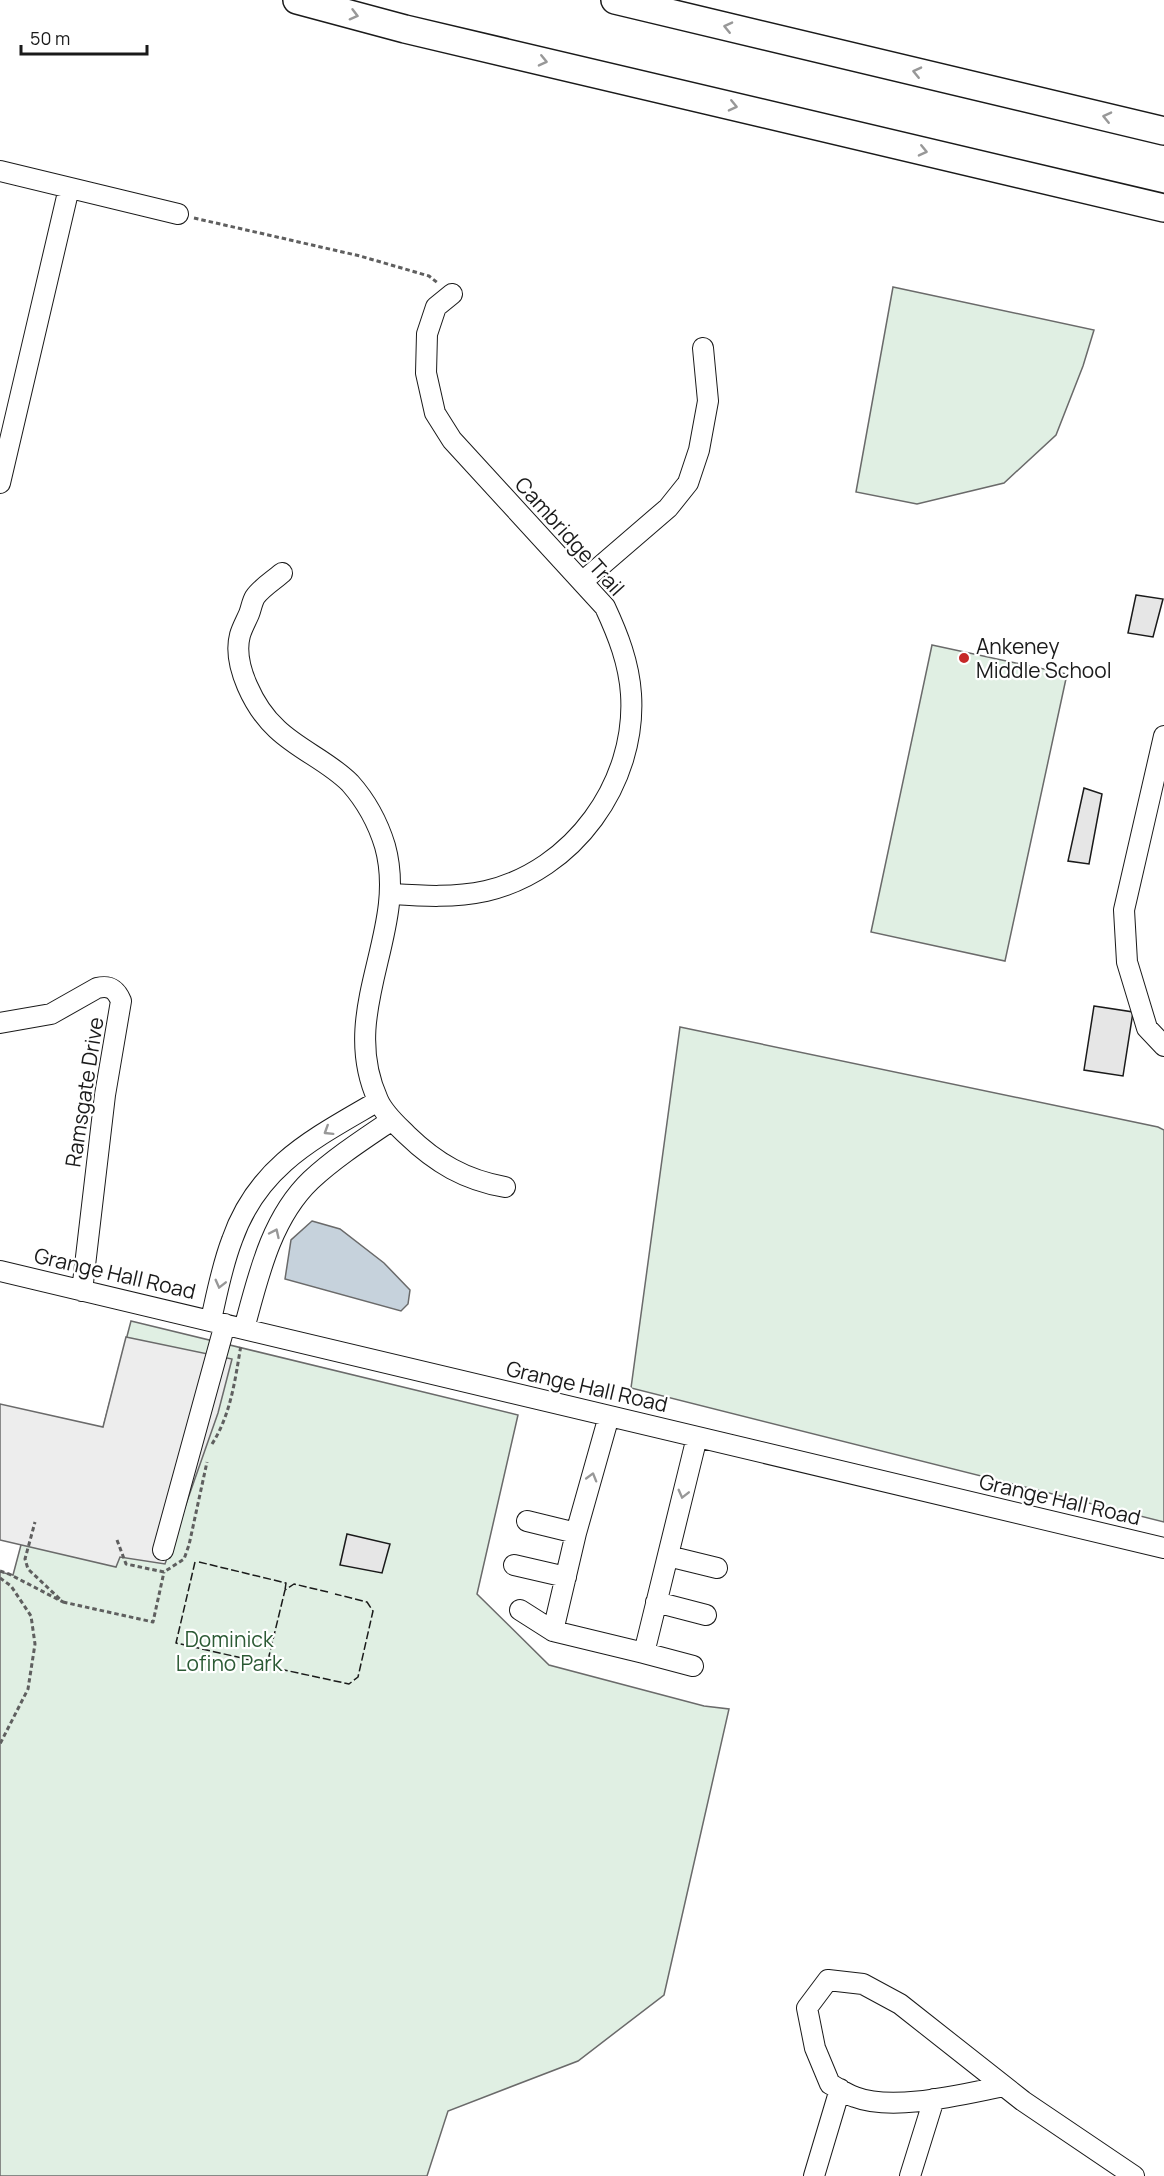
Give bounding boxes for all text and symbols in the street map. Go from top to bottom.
one-way arrow [348,8,359,20]
scale bar [21,18,147,56]
one-way arrow [723,21,733,34]
text: 50 m [30,26,70,50]
one-way arrow [538,54,548,67]
one-way arrow [913,67,923,80]
one-way arrow [728,99,738,112]
one-way arrow [1102,112,1112,125]
one-way arrow [918,144,928,157]
street label: Cambridge Trail [509,471,631,601]
place label: Ankeney Middle School [976,632,1112,684]
marker: Ankeney Middle School [957,651,971,665]
street label: Ramsgate Drive [58,1015,110,1169]
one-way arrow [324,1123,334,1135]
one-way arrow [268,1229,280,1240]
street label: Grange Hall Road [32,1241,198,1305]
one-way arrow [214,1279,227,1289]
street label: Grange Hall Road [504,1354,670,1418]
street label: Grange Hall Road [977,1467,1143,1531]
one-way arrow [585,1472,598,1482]
one-way arrow [678,1489,691,1499]
park label: Dominick Lofino Park [176,1625,283,1677]

